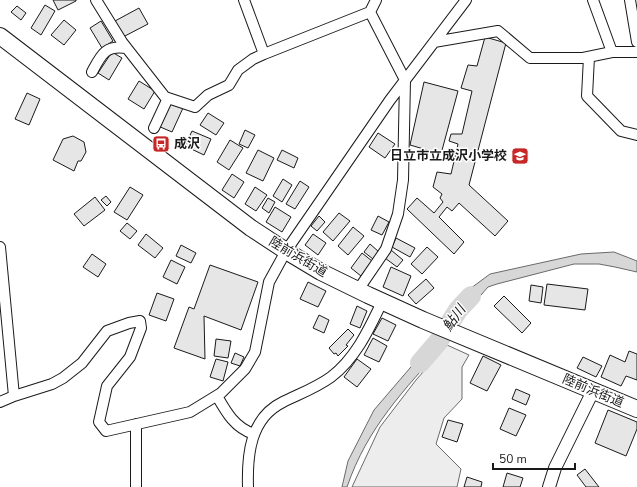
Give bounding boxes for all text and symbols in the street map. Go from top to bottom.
bus stop icon: 成沢 [151,134,171,154]
place label: 成沢 [174,135,200,153]
school or university icon: 日立市立成沢小学校 [510,146,530,166]
place label: 日立市立成沢小学校 [390,147,507,165]
street label: 陸前浜街道 [266,233,330,281]
water label: 鮎川 [438,299,471,335]
street label: 陸前浜街道 [560,370,626,412]
scale bar [493,445,575,471]
text: 50 m [499,451,527,467]

